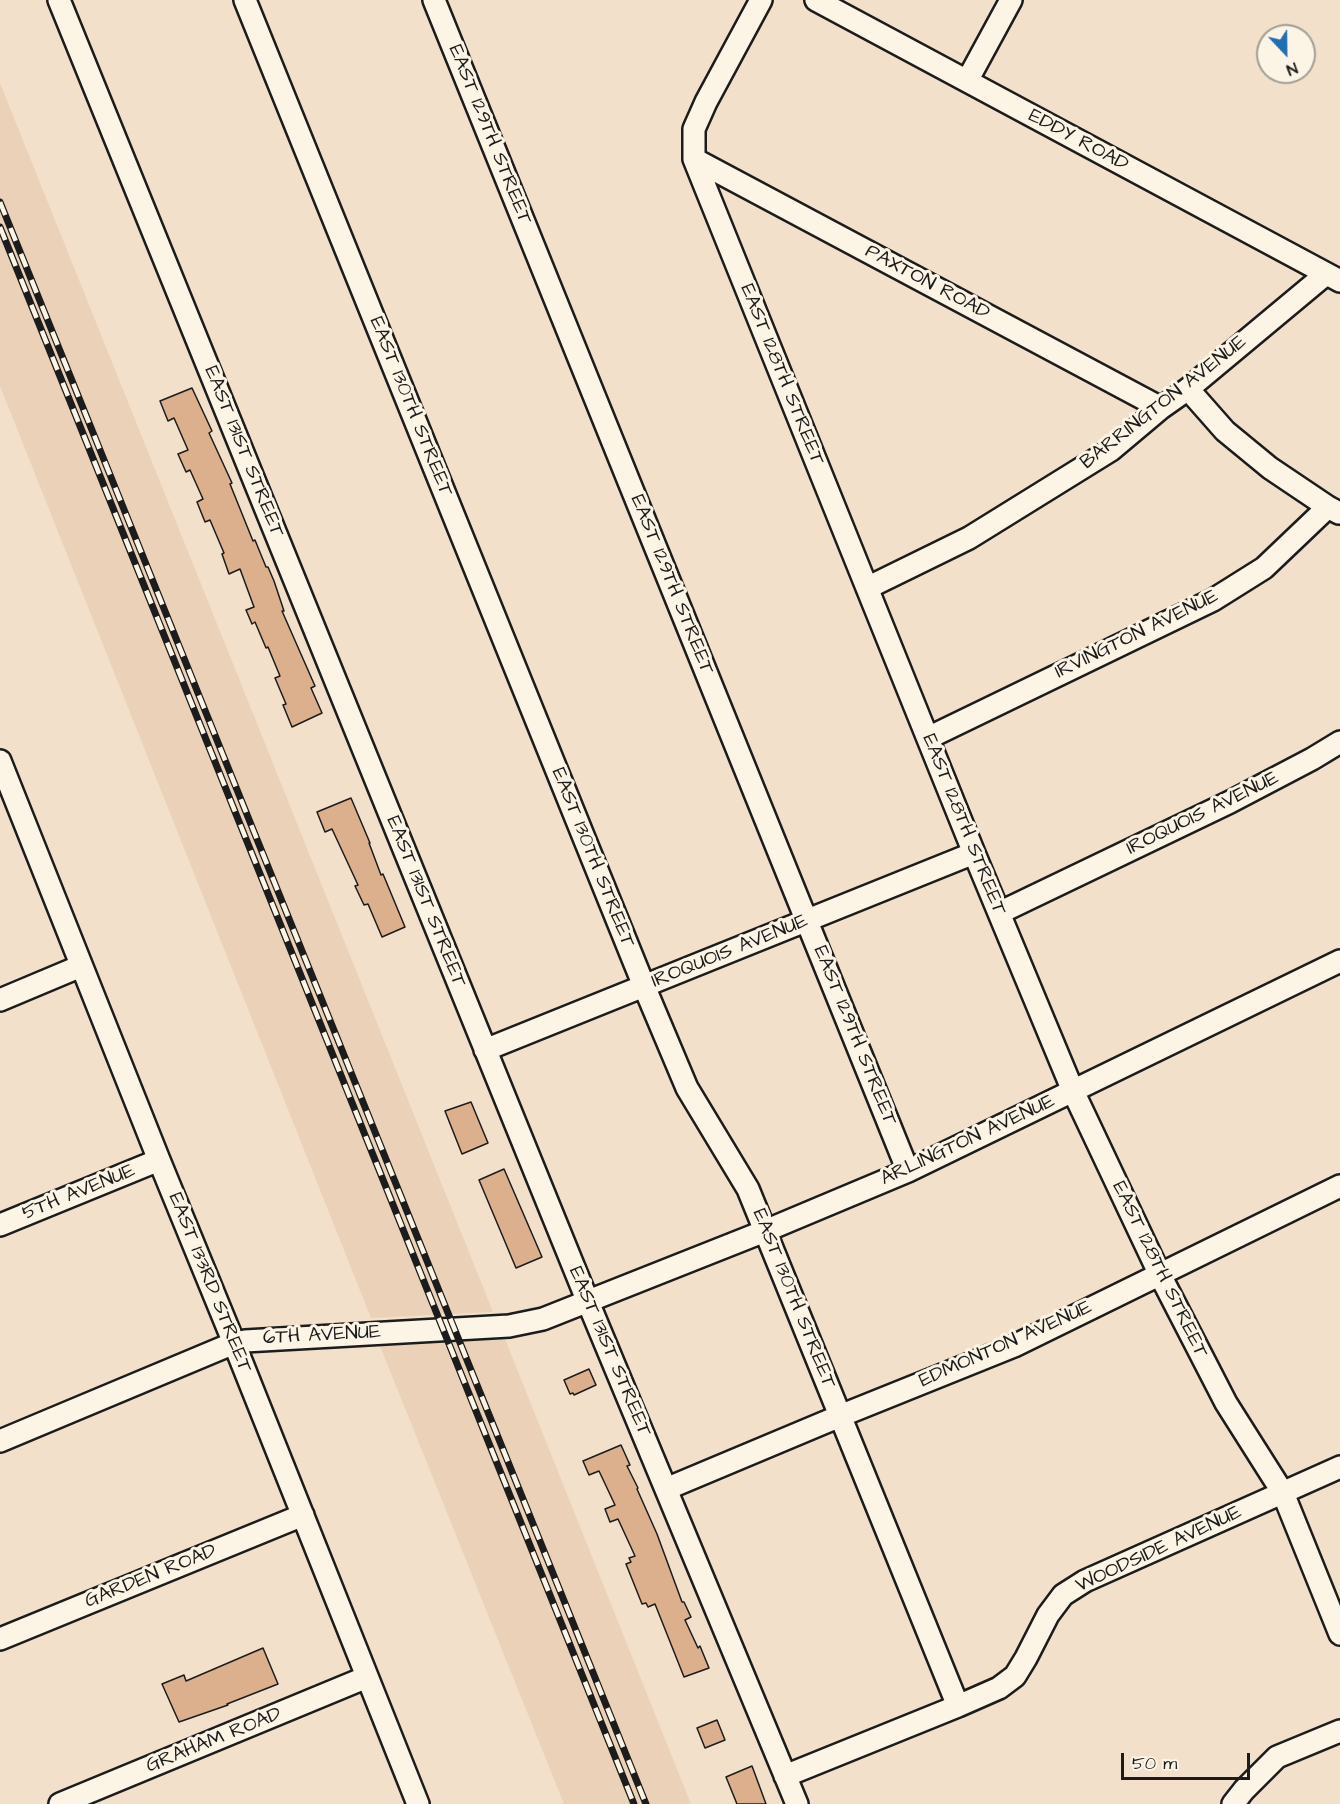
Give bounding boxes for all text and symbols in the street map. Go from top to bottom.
north arrow [1256,24,1316,84]
street label: EAST 129TH STREET [442,42,536,228]
text: N [1283,57,1301,81]
street label: EDDY ROAD [1024,105,1132,177]
street label: PAXTON ROAD [861,240,993,326]
street label: EAST 128TH STREET [734,281,828,469]
street label: EAST 130TH STREET [363,314,457,500]
street label: BARRINGTON AVENUE [1076,331,1252,475]
street label: EAST 131ST STREET [198,363,288,541]
street label: EAST 129TH STREET [624,492,718,678]
street label: IRVINGTON AVENUE [1052,585,1222,685]
street label: EAST 128TH STREET [916,731,1010,919]
street label: EAST 130TH STREET [545,765,639,951]
street label: IROQUOIS AVENUE [1123,767,1283,861]
street label: EAST 131ST STREET [380,813,470,991]
street label: IROQUOIS AVENUE [648,910,812,994]
street label: EAST 129TH STREET [807,943,901,1129]
street label: ARLINGTON AVENUE [877,1090,1059,1192]
street label: 5TH AVENUE [19,1159,139,1227]
street label: EAST 128TH STREET [1106,1178,1212,1362]
street label: EAST 133RD STREET [162,1190,256,1376]
street label: EAST 130TH STREET [746,1206,840,1392]
street label: EAST 131ST STREET [562,1263,656,1441]
street label: EDMONTON AVENUE [916,1296,1096,1394]
street label: 6TH AVENUE [262,1321,382,1351]
street label: WOODSIDE AVENUE [1072,1501,1246,1599]
street label: GARDEN ROAD [82,1540,220,1614]
street label: GRAHAM ROAD [143,1703,285,1779]
scale bar [1124,1741,1253,1779]
text: 50 m [1132,1751,1177,1776]

